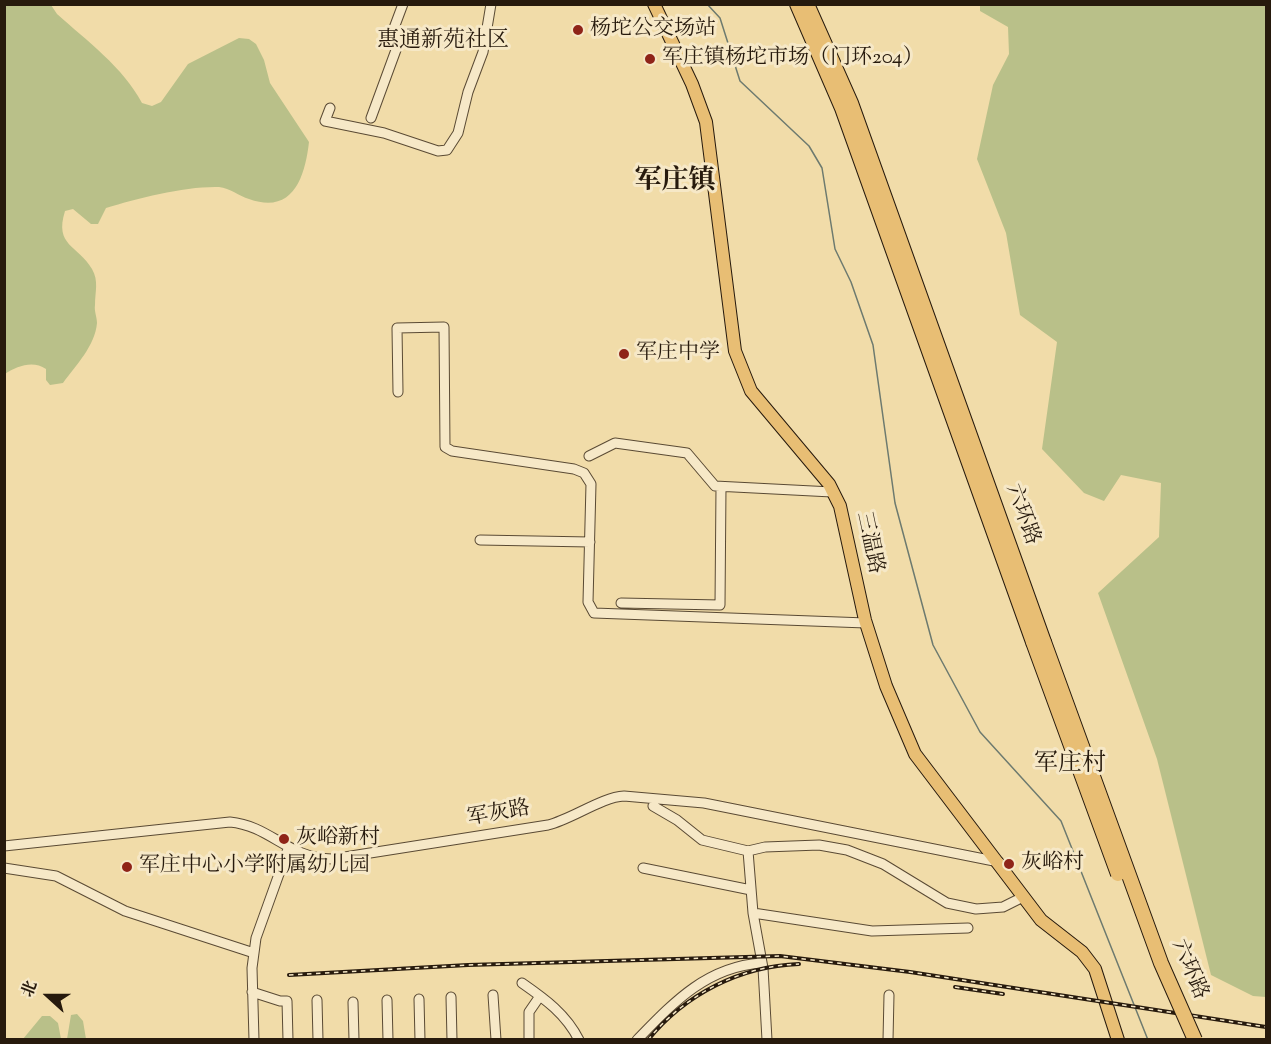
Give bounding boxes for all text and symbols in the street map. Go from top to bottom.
place label: 杨坨公交场站 [590,17,716,43]
marker: 杨坨公交场站 [571,23,585,37]
district label: 惠通新苑社区 [377,29,509,55]
place label: 军庄镇杨坨市场（门环204） [662,46,923,72]
marker: 军庄镇杨坨市场（门环204） [643,52,657,66]
district label: 军庄镇 [635,167,715,199]
place label: 军庄中学 [636,341,720,367]
marker: 军庄中学 [617,347,631,361]
street label: 六环路 [998,481,1044,549]
street label: 三温路 [849,510,887,576]
district label: 军庄村 [1034,752,1106,780]
street label: 军灰路 [466,797,532,833]
place label: 灰峪新村 [296,826,380,852]
marker: 灰峪新村 [277,832,291,846]
place label: 灰峪村 [1021,851,1084,877]
place label: 军庄中心小学附属幼儿园 [139,854,370,880]
marker: 灰峪村 [1002,857,1016,871]
marker: 军庄中心小学附属幼儿园 [120,860,134,874]
street label: 六环路 [1164,936,1212,1004]
north arrow [18,966,78,1026]
text: 北 [17,978,44,1001]

